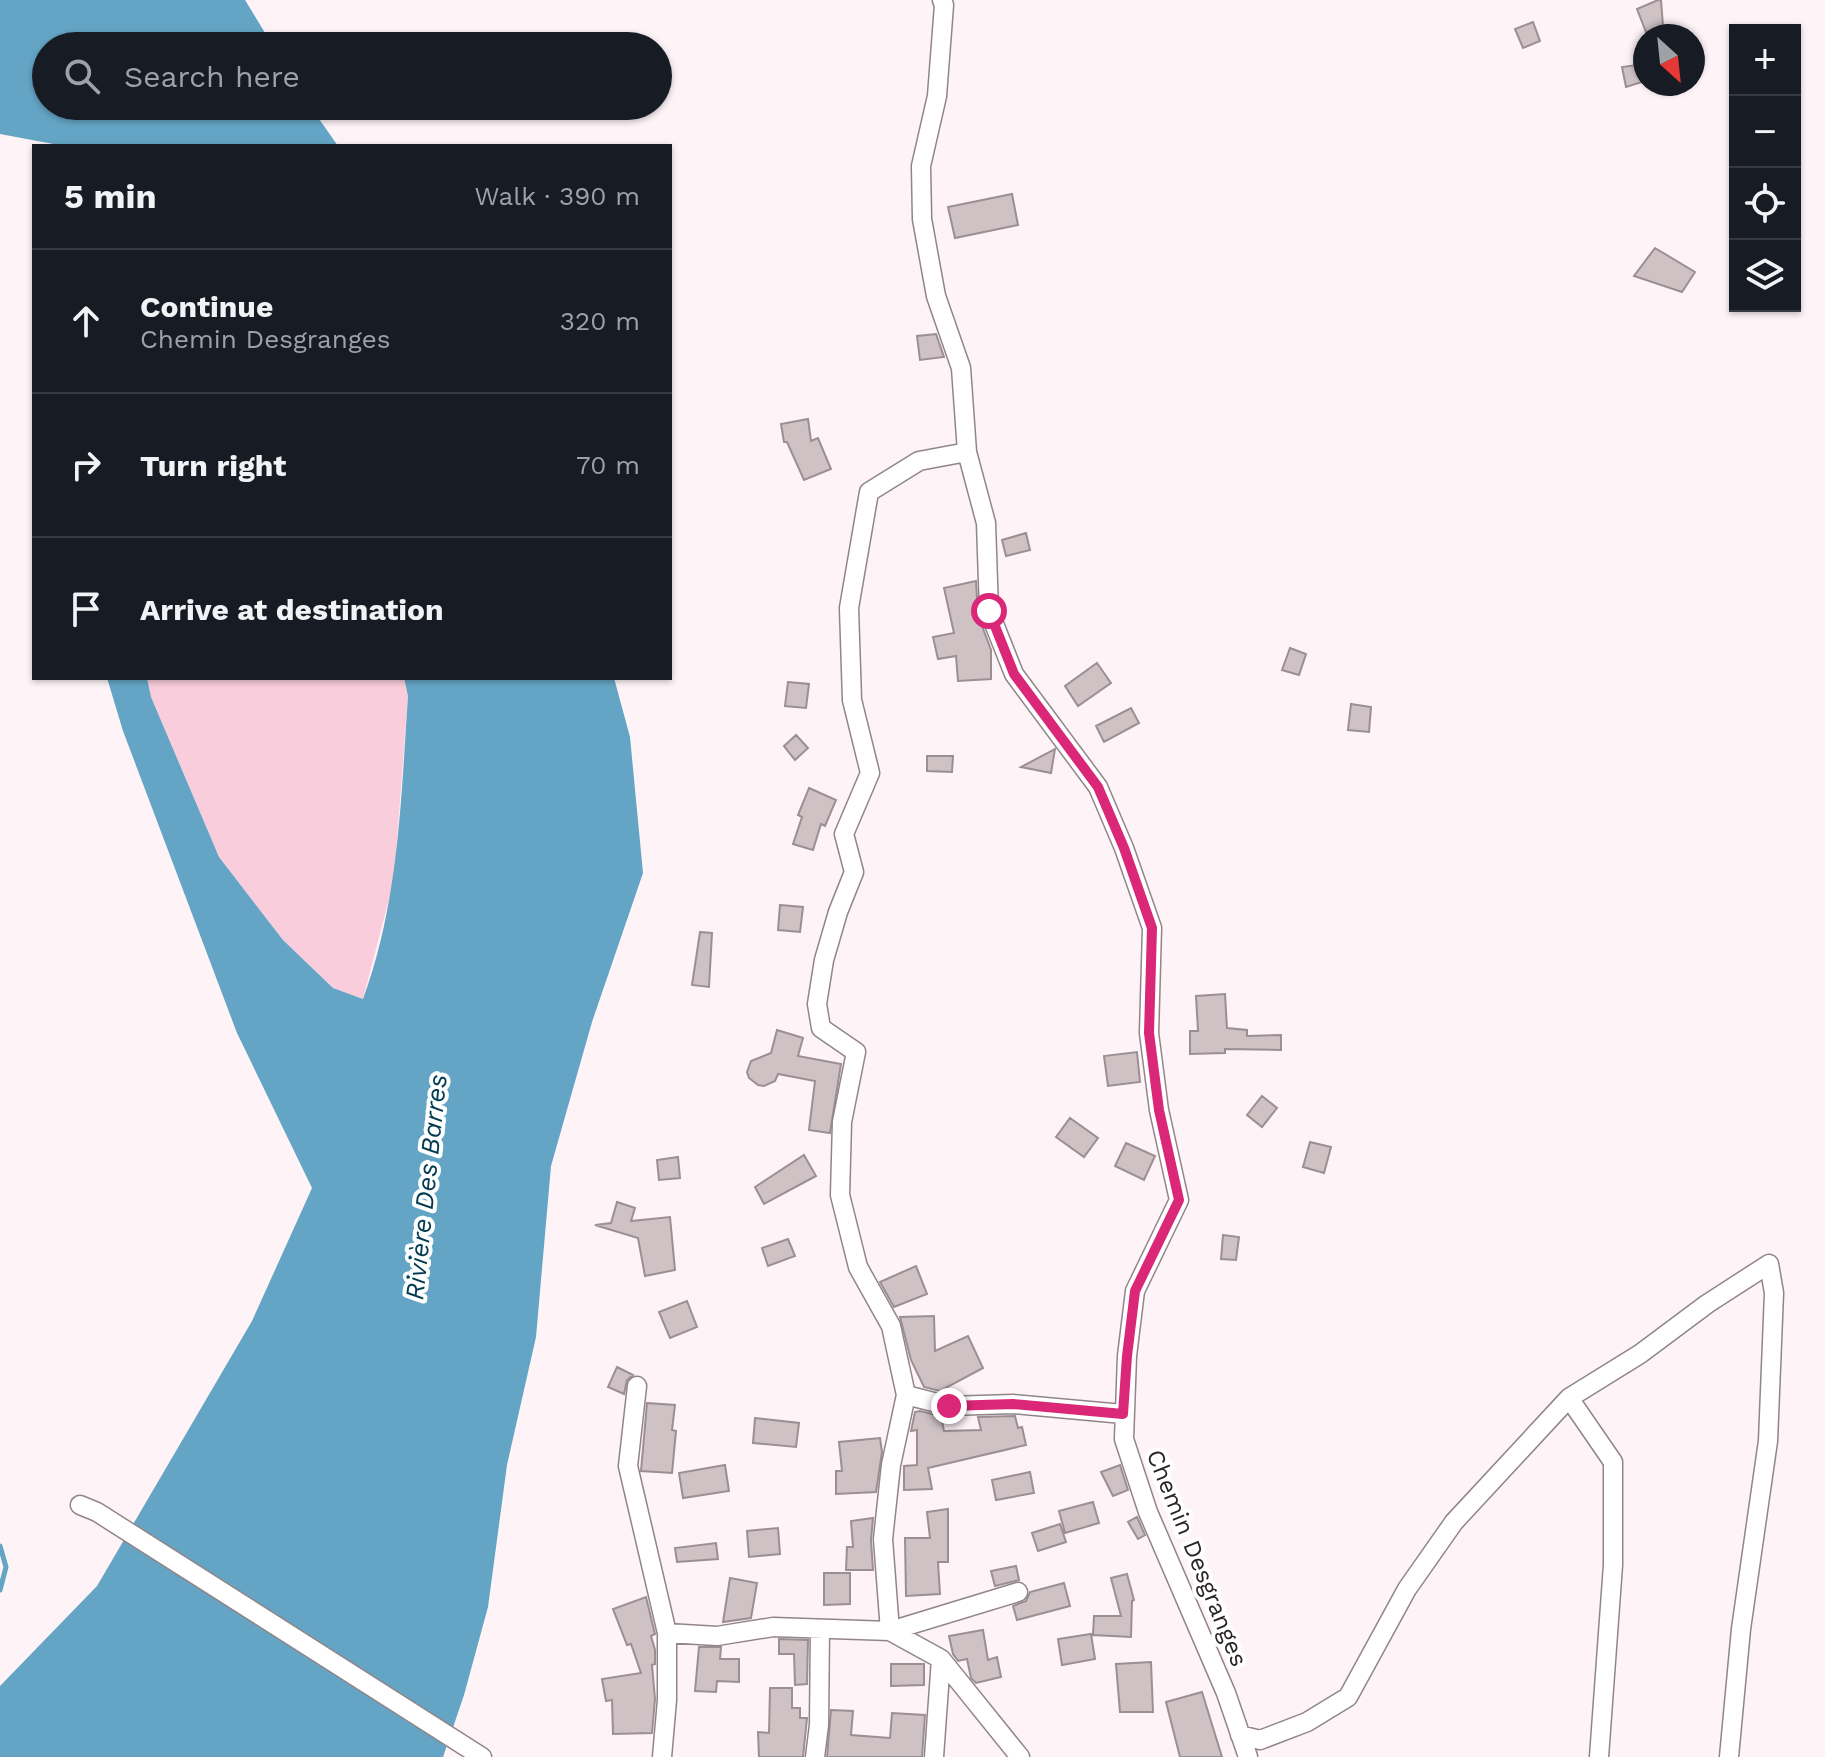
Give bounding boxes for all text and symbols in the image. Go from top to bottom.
north arrow [1633,24,1705,96]
map controls [1729,24,1801,312]
button: + [1729,24,1801,96]
search box [32,32,672,120]
icon: search [60,54,104,98]
text: Search here [124,59,300,94]
button: − [1729,96,1801,168]
button: locate [1729,168,1801,240]
text: 5 min [64,176,157,216]
text: Walk · 390 m [475,181,640,211]
button: layers [1729,240,1801,312]
text: Continue [140,289,273,324]
icon: ahead [64,299,108,343]
text: 320 m [560,306,640,336]
text: Chemin Desgranges [140,324,390,354]
icon: right [64,443,108,487]
text: Turn right [140,448,286,483]
text: 70 m [576,450,640,480]
icon: arrive [64,587,108,631]
text: Arrive at destination [140,592,444,627]
route start [971,593,1007,629]
water label: Rivière Des Barres [399,1073,453,1301]
route end [931,1388,967,1424]
street label: Chemin Desgranges [1141,1446,1253,1670]

